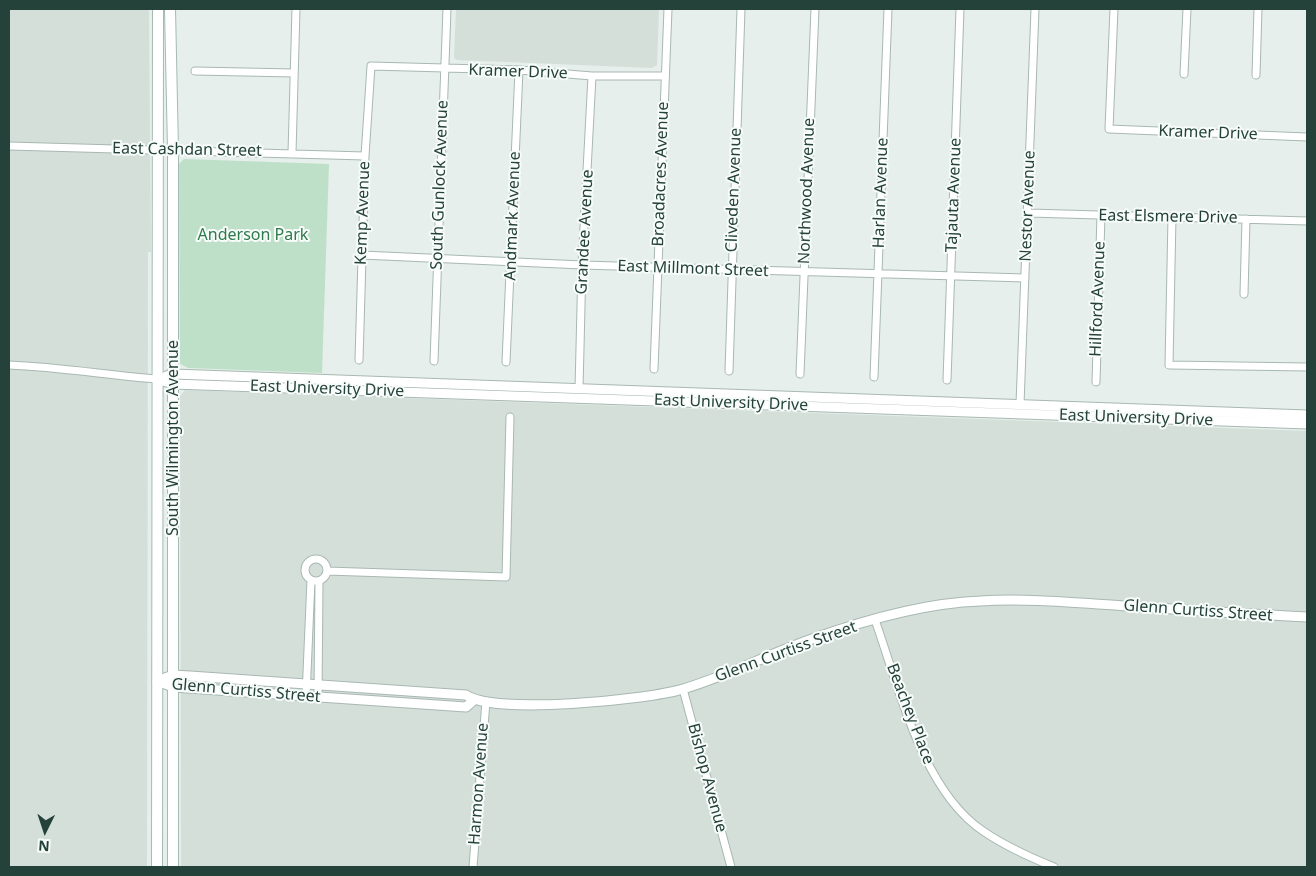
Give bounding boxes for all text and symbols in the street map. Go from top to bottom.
street label: Kramer Drive [468,61,568,83]
street label: South Gunlock Avenue [427,100,453,270]
street label: Broadacres Avenue [649,101,673,247]
street label: Northwood Avenue [795,118,819,264]
street label: Kramer Drive [1158,122,1258,144]
street label: Cliveden Avenue [722,127,746,253]
street label: Harlan Avenue [869,137,893,249]
street label: Tajauta Avenue [942,137,966,253]
street label: East Cashdan Street [112,139,262,161]
street label: Nestor Avenue [1016,150,1040,262]
street label: Andmark Avenue [501,151,525,281]
street label: Kemp Avenue [352,161,374,265]
street label: Grandee Avenue [572,169,598,295]
street label: East Elsmere Drive [1098,206,1238,228]
park label: Anderson Park [198,225,308,245]
street label: Hillford Avenue [1086,241,1110,357]
street label: East Millmont Street [617,257,769,281]
street label: South Wilmington Avenue [163,340,183,536]
street label: East University Drive [250,377,404,401]
street label: East University Drive [654,391,808,415]
street label: East University Drive [1059,406,1213,430]
street label: Glenn Curtiss Street [1123,596,1273,626]
street label: Glenn Curtiss Street [713,617,859,687]
street label: Beachey Place [882,661,938,767]
street label: Glenn Curtiss Street [171,675,321,707]
street label: Bishop Avenue [683,721,731,835]
street label: Harmon Avenue [465,722,493,846]
north arrow [20,806,70,856]
text: N [38,837,50,856]

